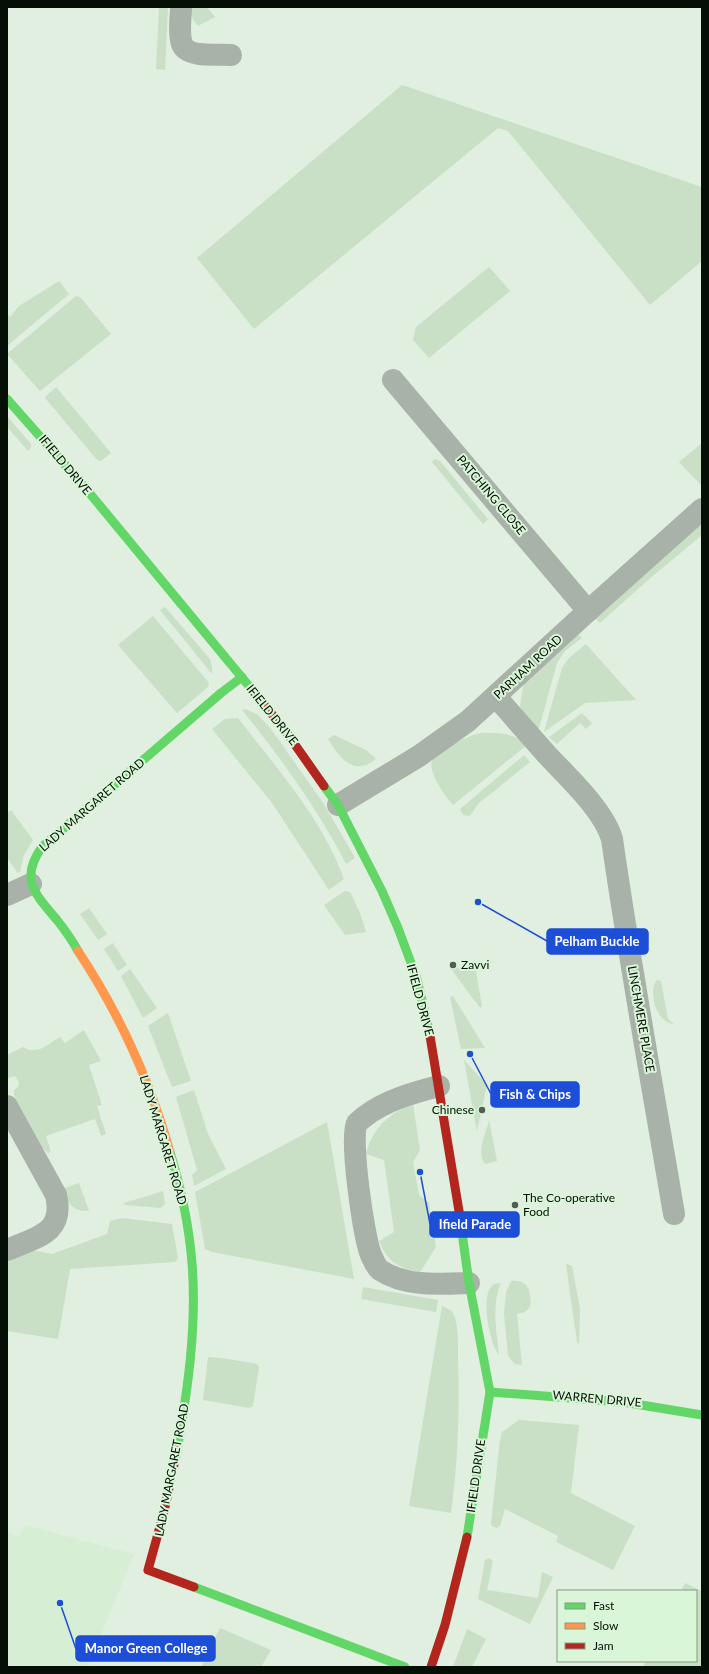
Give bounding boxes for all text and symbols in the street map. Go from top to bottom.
street label: IFIELD DRIVE [36,432,95,498]
street label: PATCHING CLOSE [454,452,529,537]
street label: PARHAM ROAD [490,631,565,702]
street label: IFIELD DRIVE [243,681,301,748]
street label: LADY MARGARET ROAD [36,755,147,855]
callout: Pelham Buckle [547,929,648,954]
text: Pelham Buckle [554,933,640,949]
place label: Zavvi [461,957,489,972]
marker: Zavvi [448,960,458,970]
street label: IFIELD DRIVE [404,962,437,1038]
street label: LINCHMERE PLACE [625,965,658,1073]
street label: LADY MARGARET ROAD [137,1073,190,1207]
callout: Fish & Chips [491,1082,579,1107]
text: Fish & Chips [499,1086,571,1102]
place label: Chinese [432,1102,474,1117]
marker: Chinese [477,1105,487,1115]
place label: The Co-operative Food [523,1190,615,1219]
marker: The Co-operative Food [510,1200,520,1210]
callout: Ifield Parade [430,1212,519,1237]
text: Ifield Parade [439,1216,511,1232]
street label: WARREN DRIVE [552,1387,642,1410]
street label: LADY MARGARET ROAD [151,1402,192,1538]
street label: IFIELD DRIVE [463,1438,488,1514]
legend [557,1590,697,1662]
text: Fast [593,1598,615,1613]
text: Slow [593,1618,619,1633]
callout: Manor Green College [76,1636,215,1661]
text: Jam [593,1638,614,1653]
text: Manor Green College [85,1640,207,1656]

